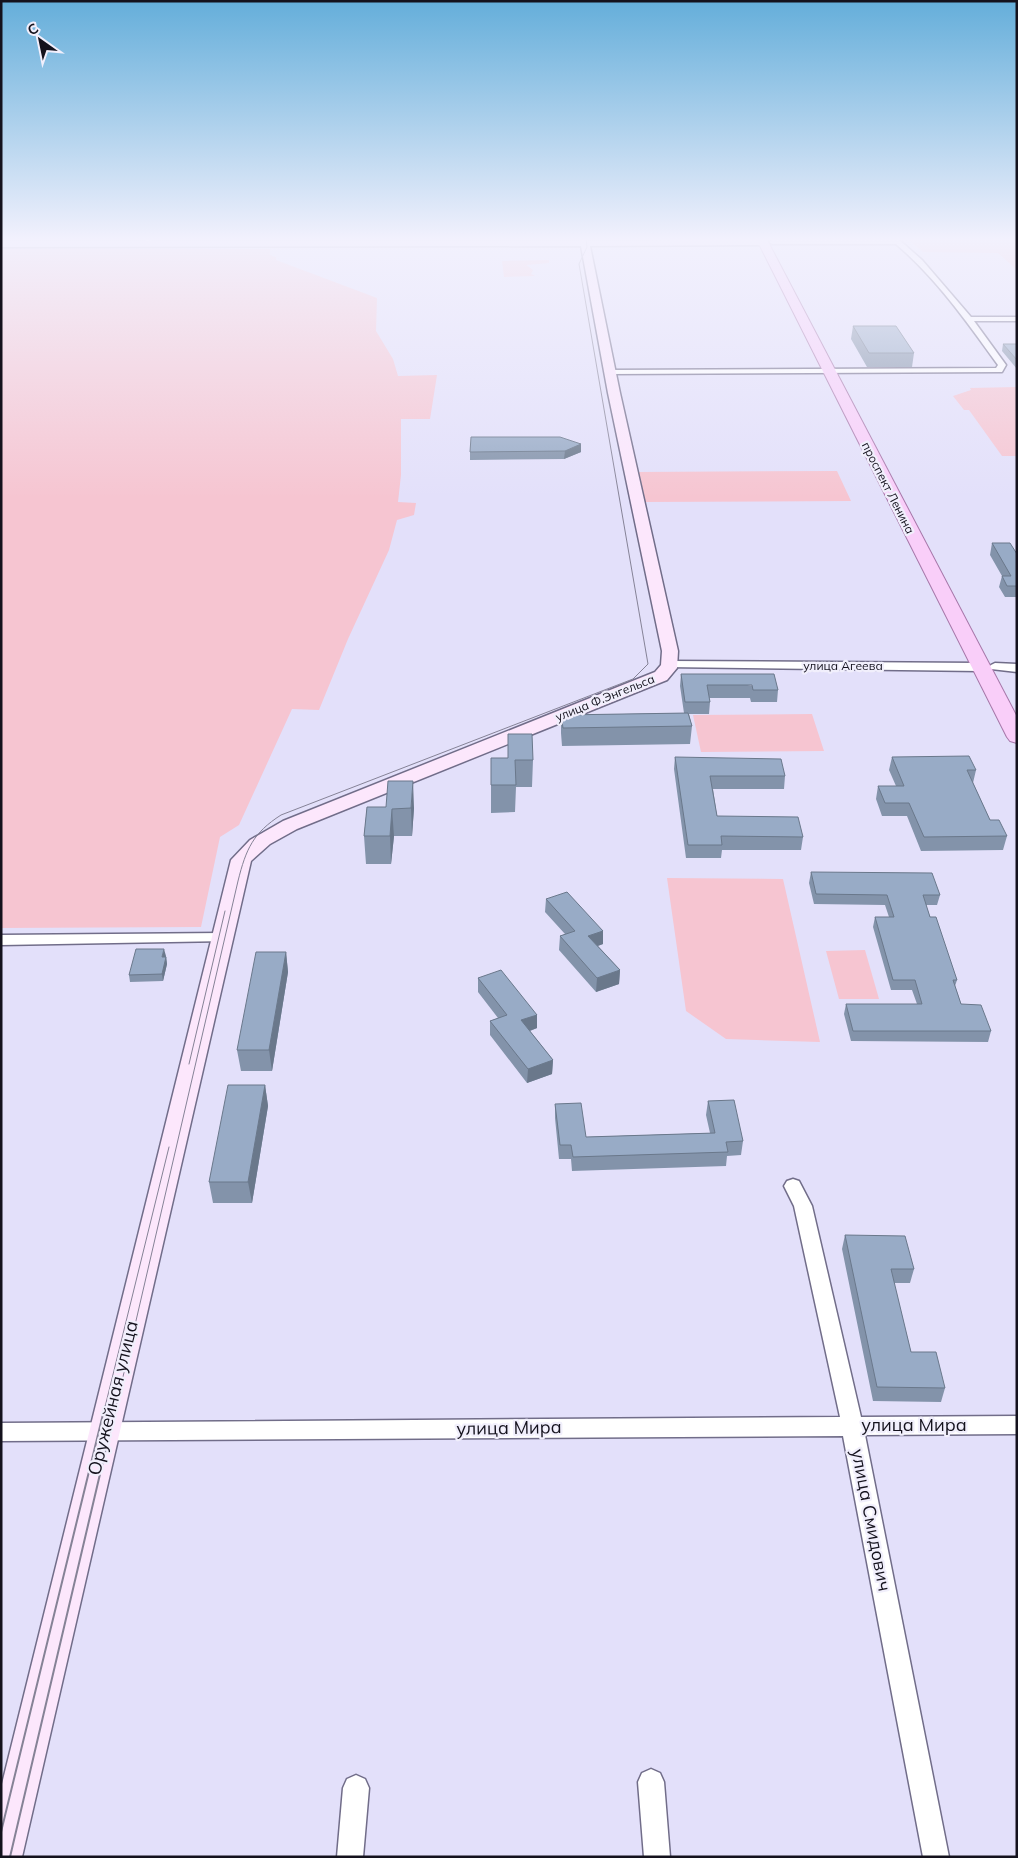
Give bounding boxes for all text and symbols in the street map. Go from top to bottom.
north arrow [15,15,65,65]
text: С [24,19,42,39]
street label: проспект Ленина [859,439,918,536]
street label: улица Агеева [803,658,883,673]
street label: улица Ф.Энгельса [553,671,657,724]
street label: Оружейная улица [82,1318,143,1478]
street label: улица Мира [861,1413,967,1436]
street label: улица Мира [456,1415,562,1440]
street label: улица Смидович [846,1447,897,1593]

